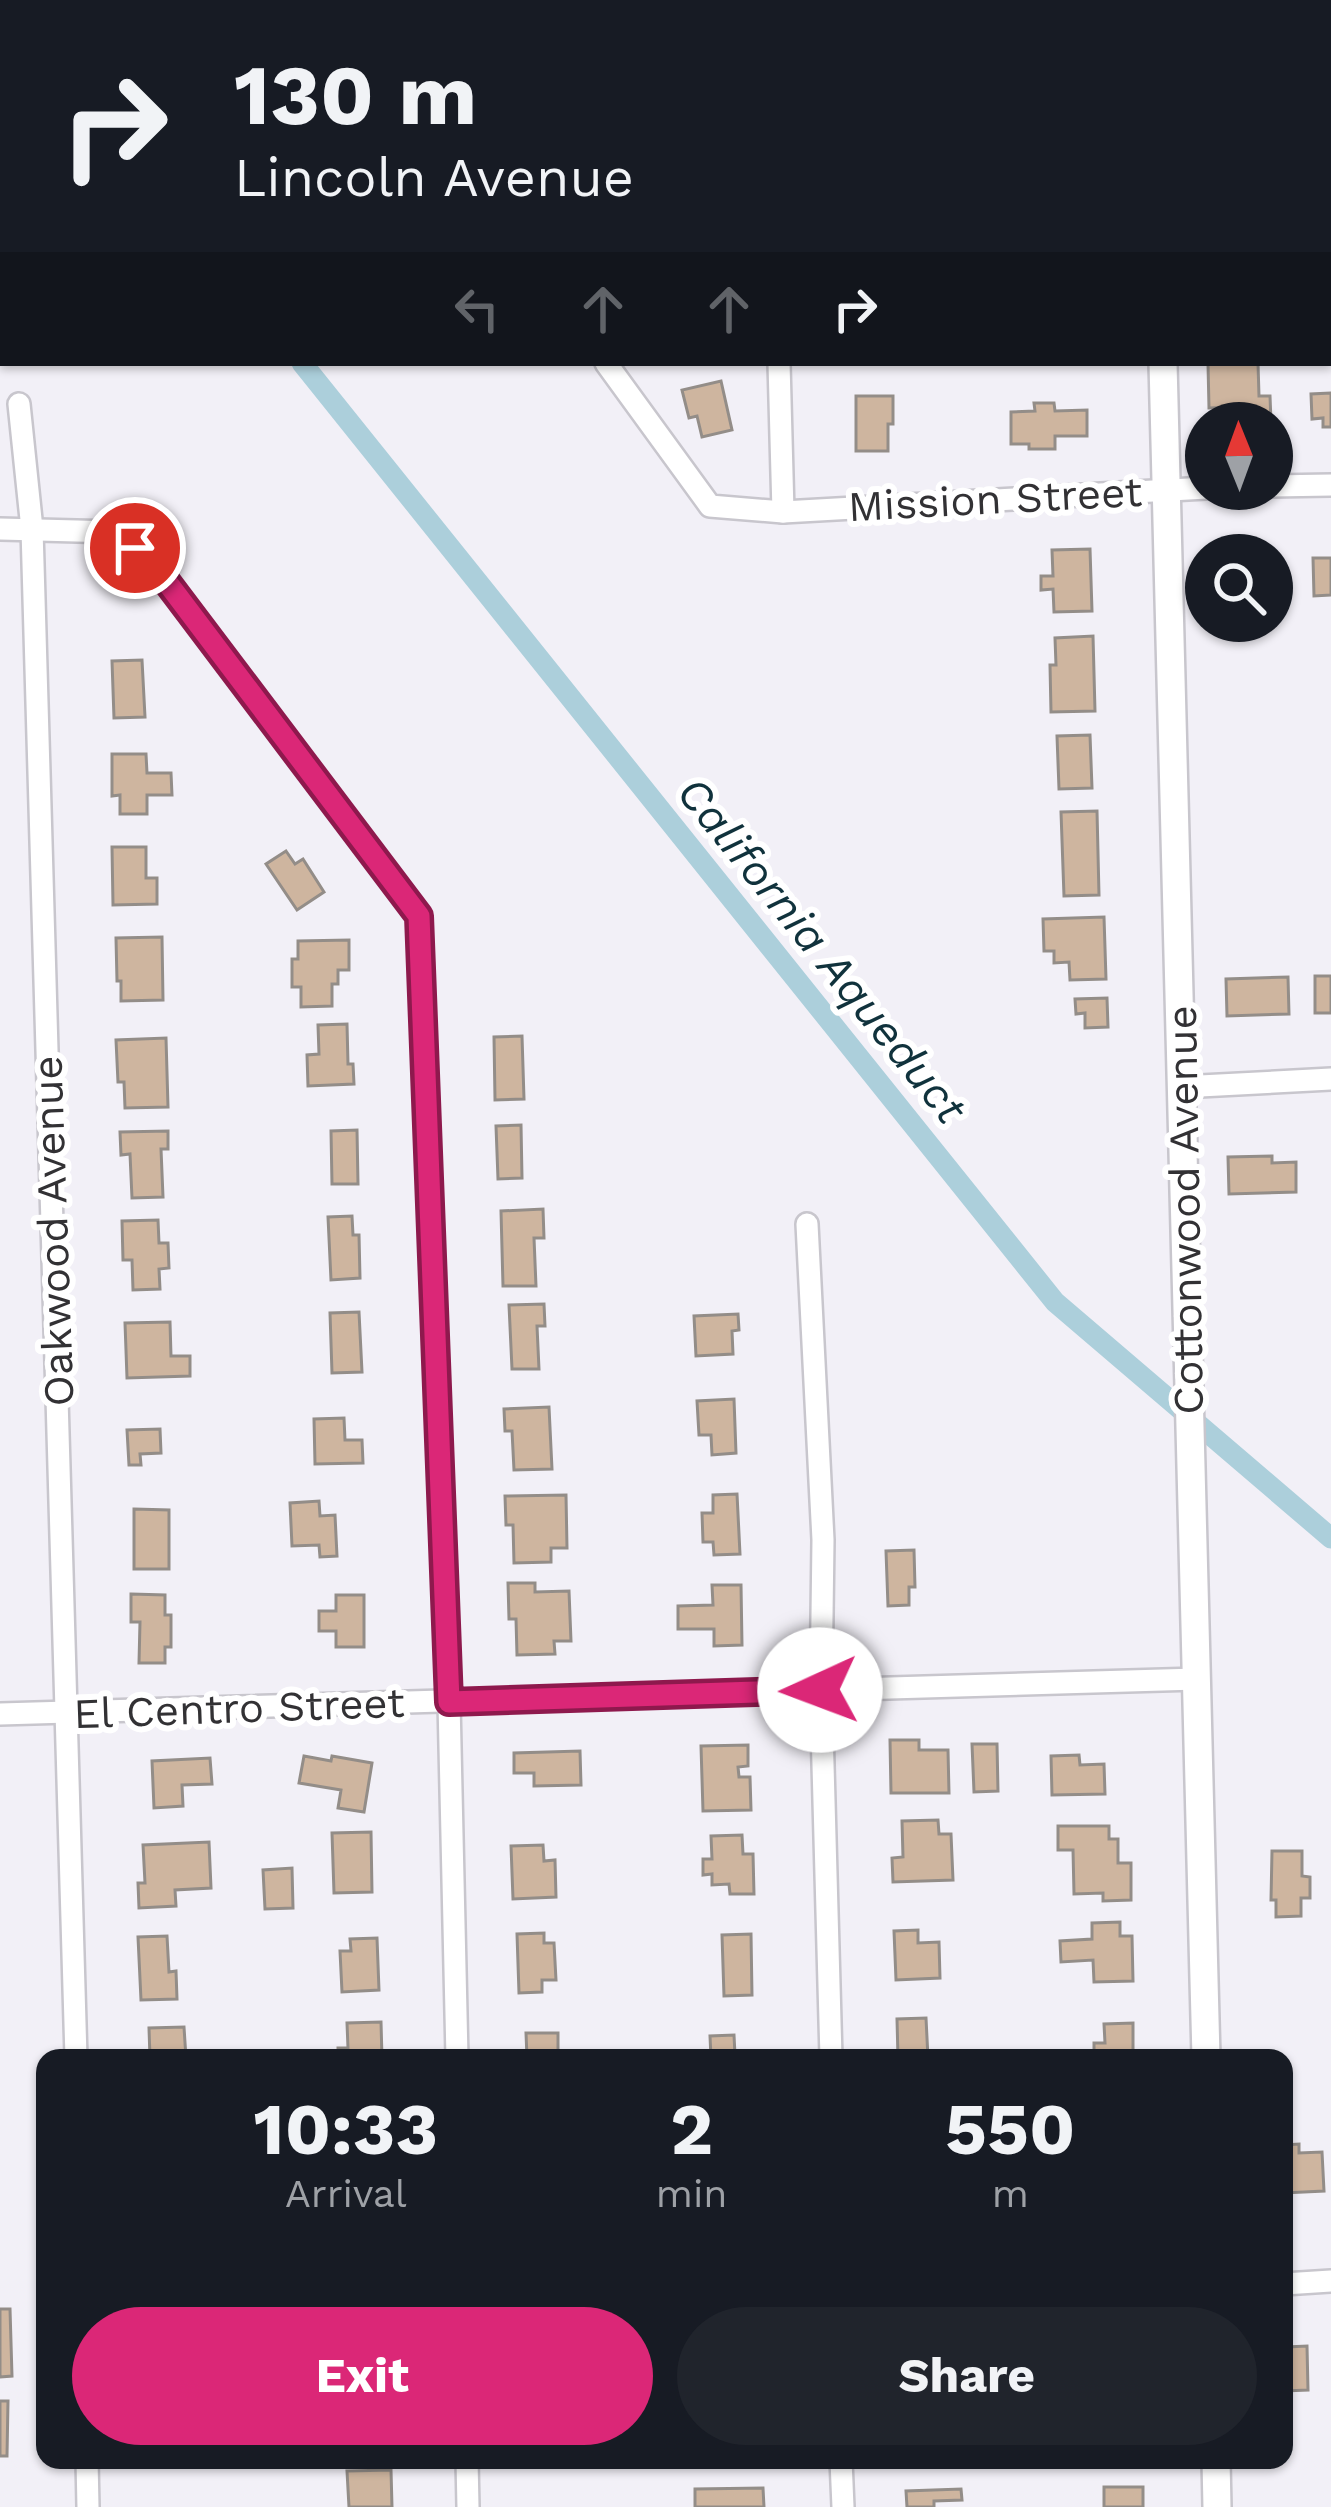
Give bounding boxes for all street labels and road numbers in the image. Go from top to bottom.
street label: Mission Street [847,467,1143,531]
street label: Cottonwood Avenue [1157,1005,1213,1415]
street label: Oakwood Avenue [22,1055,84,1407]
street label: El Centro Street [73,1678,405,1738]

